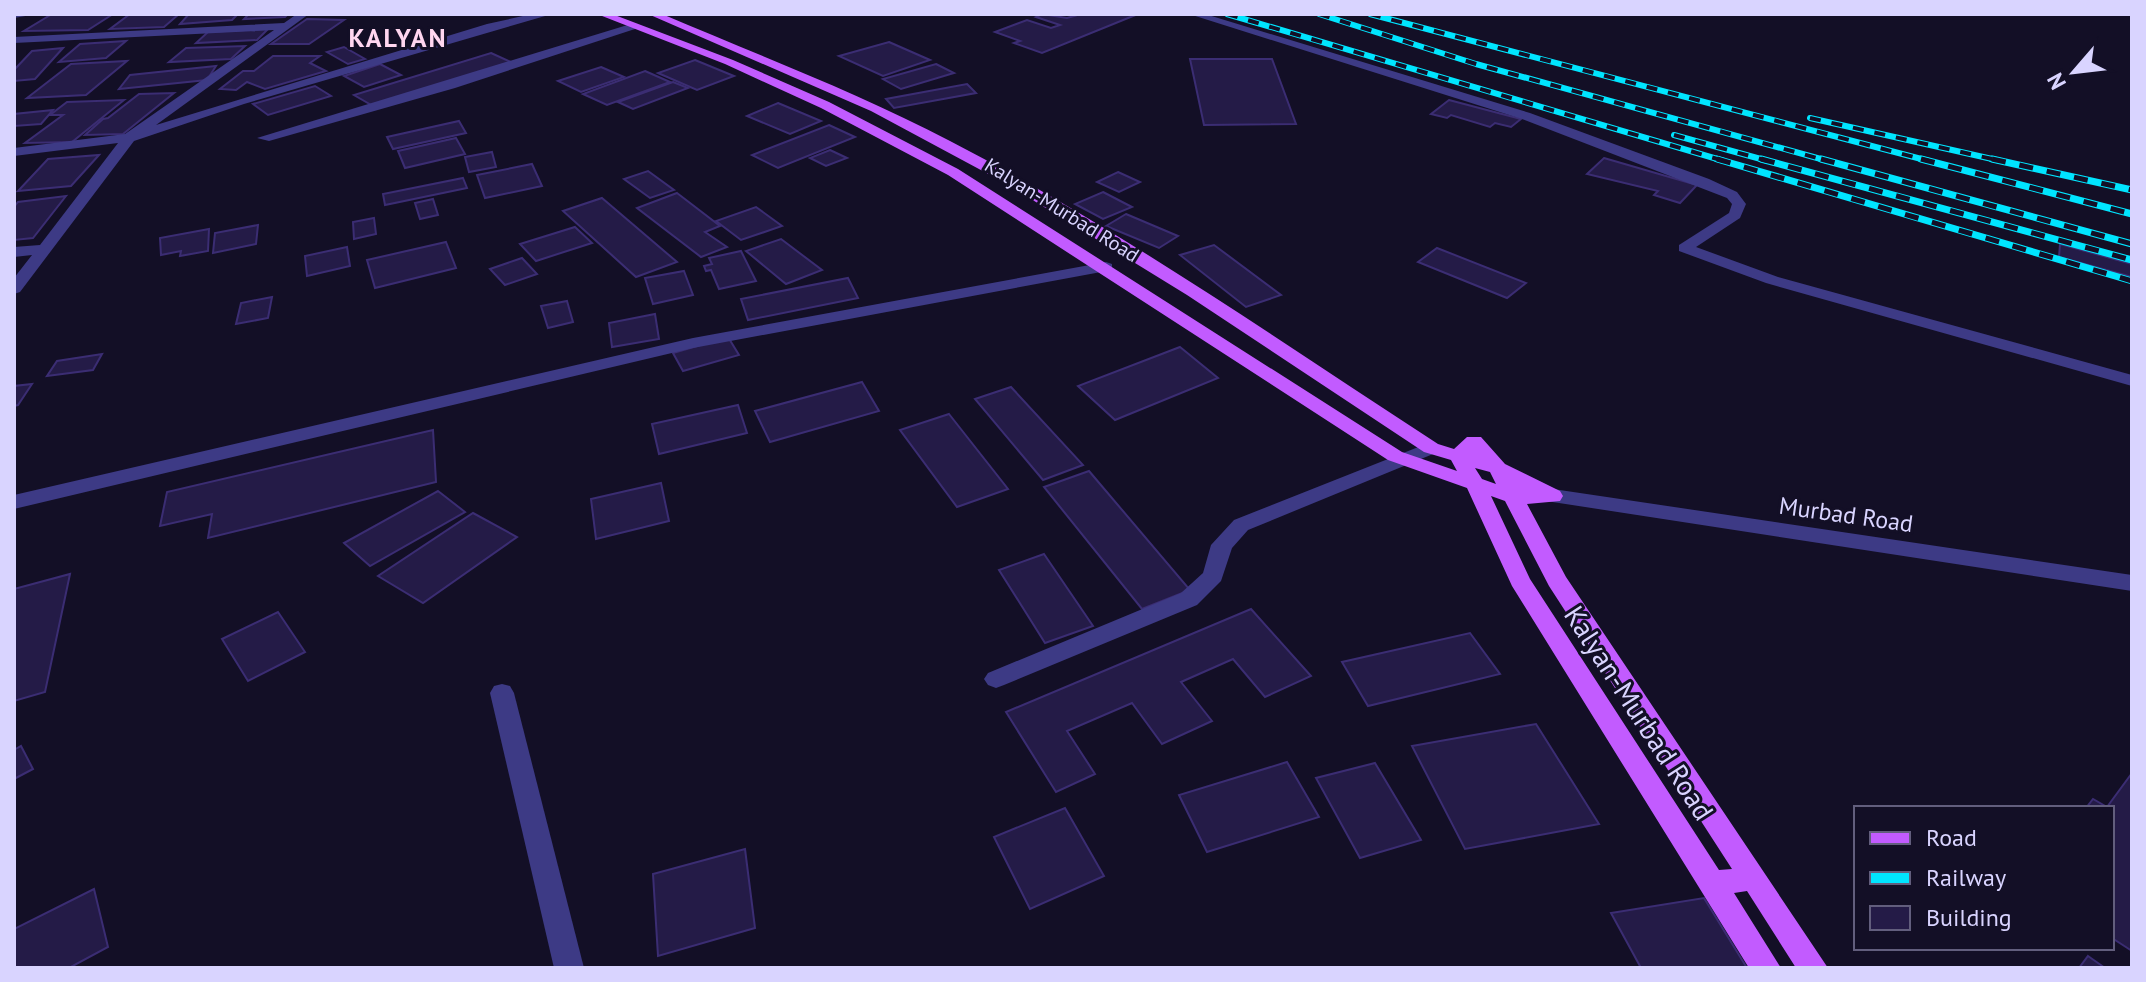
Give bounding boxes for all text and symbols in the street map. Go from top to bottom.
district label: KALYAN [348,21,448,54]
north arrow [2034,32,2114,112]
text: N [2041,68,2072,94]
street label: Kalyan-Murbad Road [980,152,1144,268]
street label: Murbad Road [1777,490,1915,539]
street label: Kalyan-Murbad Road [1556,599,1723,827]
legend [1854,806,2114,950]
text: Road [1926,822,1977,853]
text: Railway [1926,862,2006,893]
text: Building [1926,902,2012,933]

